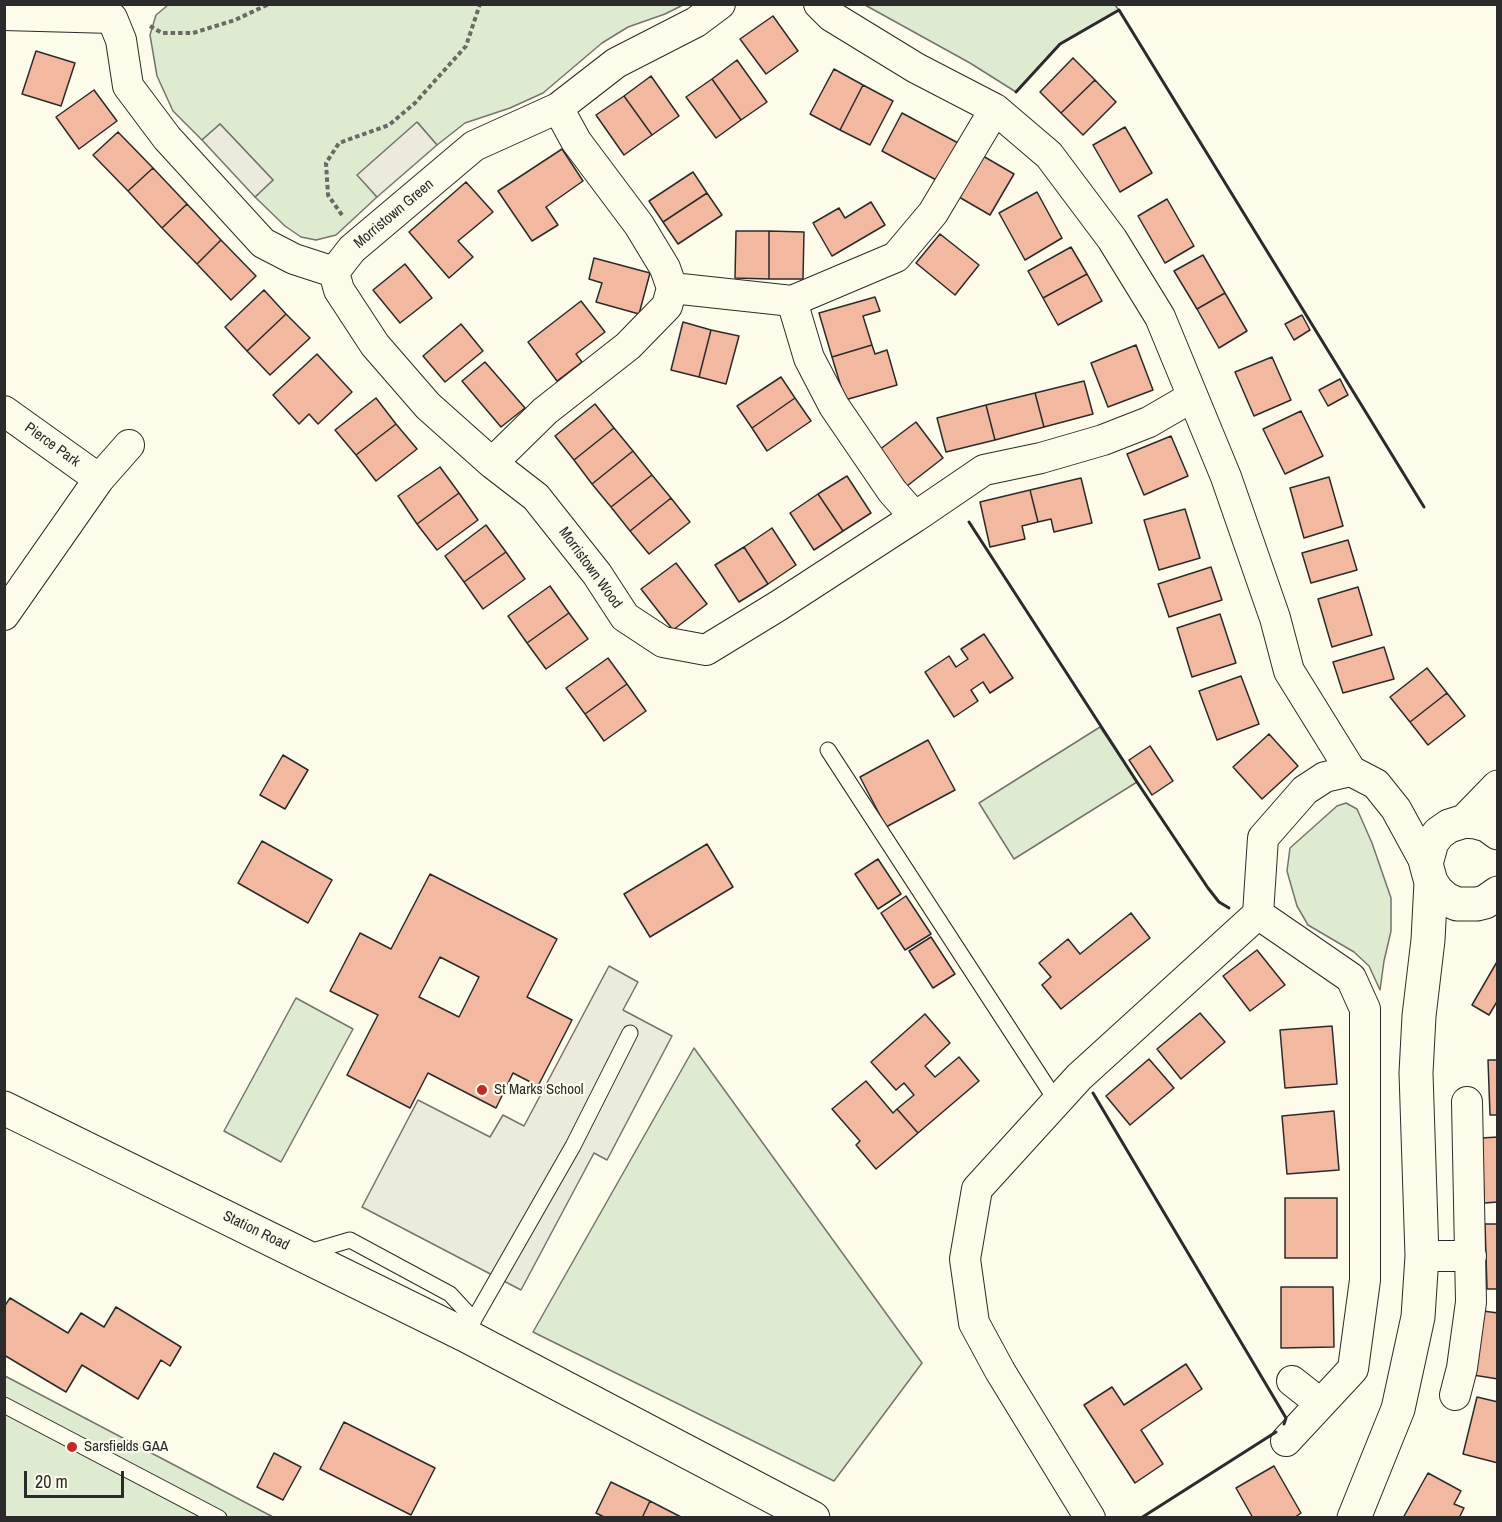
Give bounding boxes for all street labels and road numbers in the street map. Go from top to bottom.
street label: Morristown Green [351,175,437,253]
street label: Pierce Park [21,419,83,471]
street label: Morristown Wood [554,524,626,612]
street label: Station Road [220,1207,292,1255]

